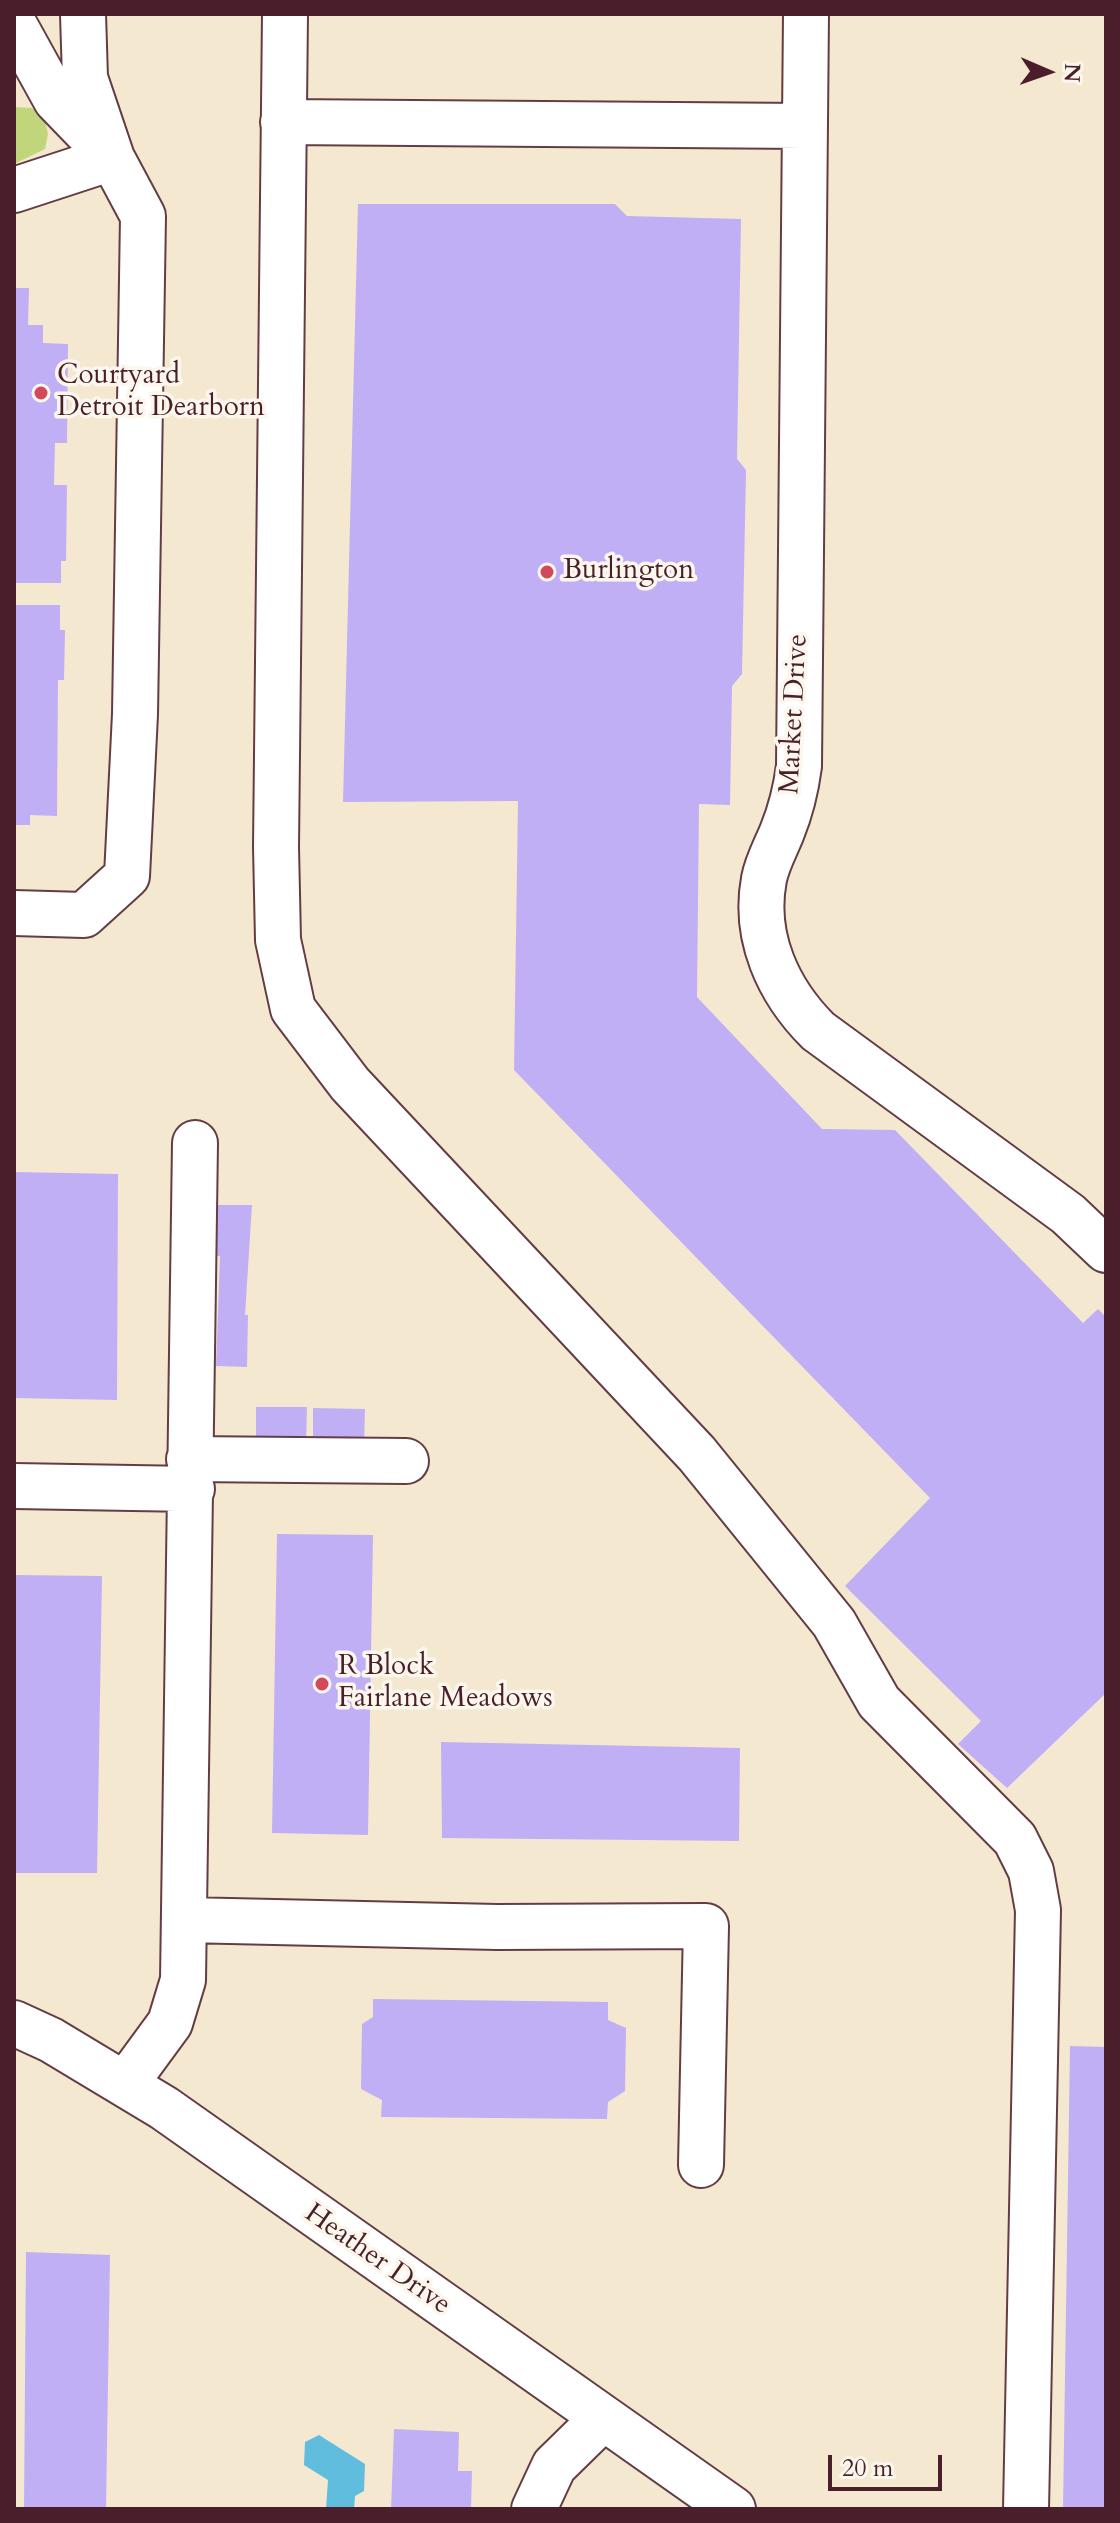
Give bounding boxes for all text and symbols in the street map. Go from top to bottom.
north arrow [1008,32,1088,112]
text: N [1057,63,1087,83]
place label: Courtyard Detroit Dearborn [57,360,265,426]
marker: Courtyard Detroit Dearborn [32,384,50,402]
place label: Burlington [563,555,694,589]
marker: Burlington [538,563,556,581]
street label: Market Drive [774,633,816,795]
place label: R Block Fairlane Meadows [338,1651,553,1717]
marker: R Block Fairlane Meadows [313,1675,331,1693]
street label: Heather Drive [297,2197,457,2323]
scale bar [832,2439,946,2489]
text: 20 m [842,2452,893,2485]

